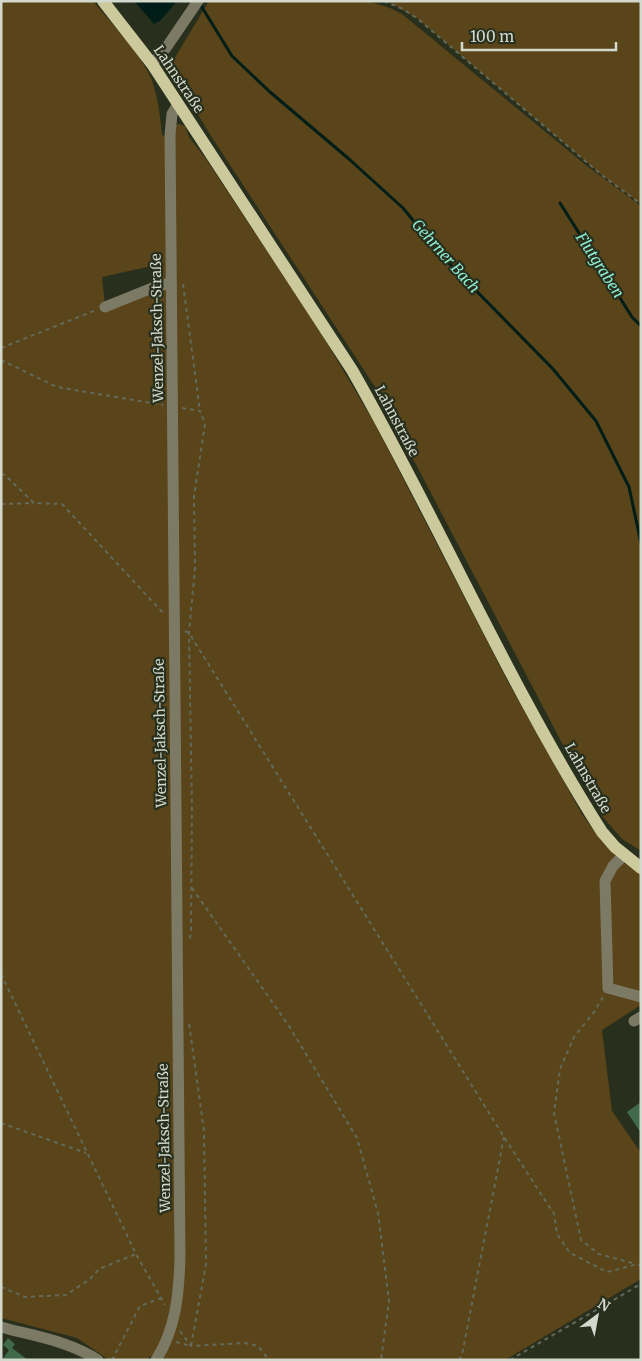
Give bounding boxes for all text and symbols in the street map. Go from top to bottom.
scale bar [462,20,616,52]
text: 100 m [470,27,514,46]
street label: Lahnstraße [150,42,208,116]
water label: Gehrner Bach [408,215,484,297]
water label: Flutgraben [571,228,628,301]
street label: Wenzel-Jaksch-Straße [147,253,167,404]
street label: Lahnstraße [371,382,423,460]
street label: Wenzel-Jaksch-Straße [150,658,170,809]
street label: Lahnstraße [561,740,615,816]
street label: Wenzel-Jaksch-Straße [154,1063,174,1214]
north arrow [572,1291,622,1341]
text: N [594,1294,613,1316]

